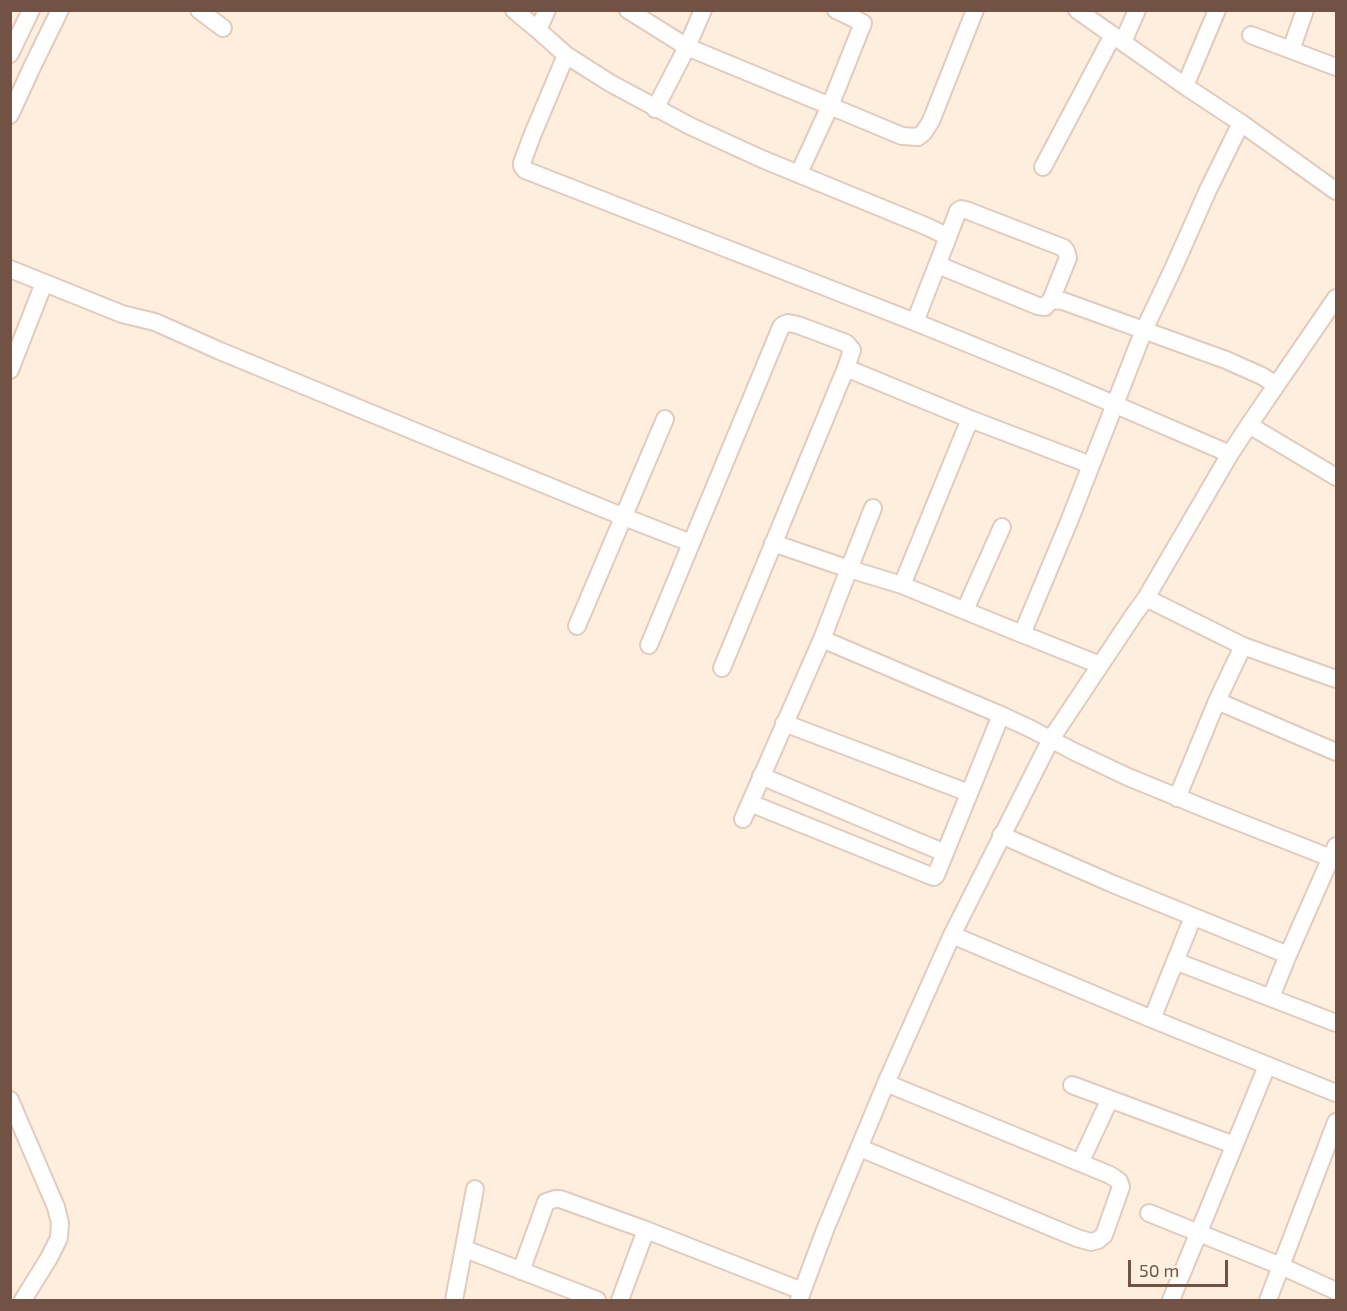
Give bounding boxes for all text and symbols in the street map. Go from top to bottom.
scale bar [1131,1248,1232,1286]
text: 50 m [1139,1259,1179,1281]

